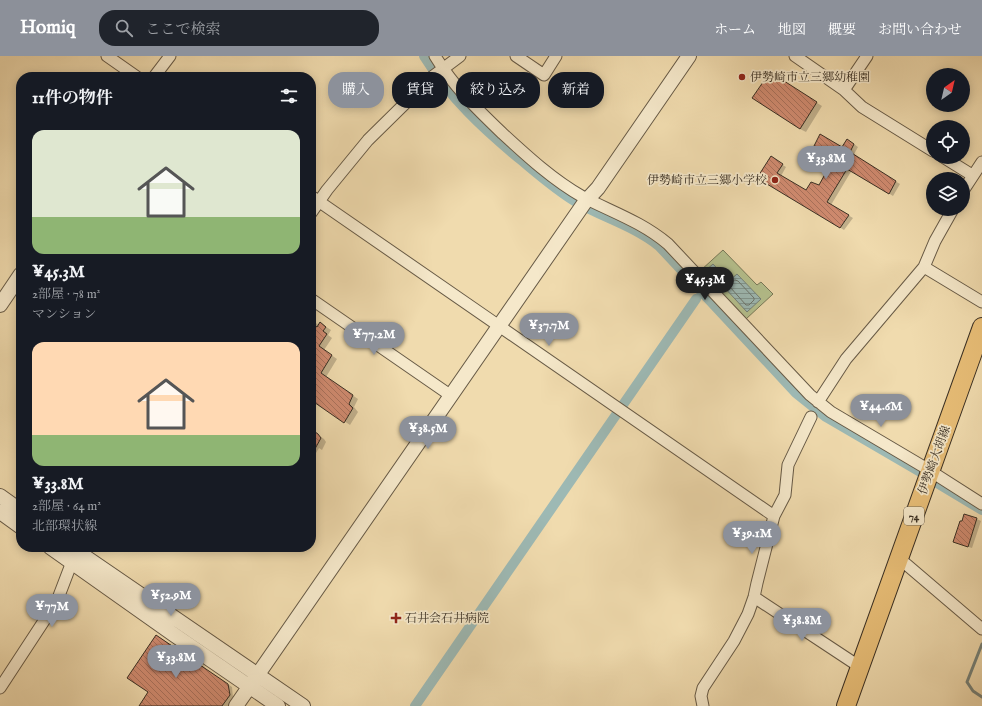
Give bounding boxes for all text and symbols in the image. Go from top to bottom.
search box [99,10,379,46]
text: Homiq [20,16,75,40]
icon: search [113,17,135,39]
text: ここで検索 [145,20,220,39]
text: ホーム [714,21,756,39]
text: 地図 [778,21,806,39]
text: 概要 [828,21,856,39]
text: お問い合わせ [878,21,962,39]
north arrow [926,68,970,112]
map controls [926,68,970,216]
place label: 伊勢崎市立三郷幼稚園 [750,70,870,85]
chip: 購入 [328,72,384,108]
chip: 賃貸 [392,72,448,108]
chip: 絞り込み [456,72,540,108]
chip: 新着 [548,72,604,108]
marker: 伊勢崎市立三郷幼稚園 [737,72,747,82]
icon: filters [278,85,300,107]
text: 11件の物件 [32,88,113,109]
button: locate [926,120,970,164]
pin: ¥33.8M [793,146,859,180]
text: ¥33.8M [806,150,846,167]
icon: home [130,156,202,228]
button: layers [926,172,970,216]
place label: 伊勢崎市立三郷小学校 [647,173,767,188]
marker: 伊勢崎市立三郷小学校 [770,175,780,185]
text: ¥45.3M [32,262,85,283]
pin: ¥45.3M [672,267,738,301]
text: ¥45.3M [685,271,725,288]
text: 2部屋 · 78 m² [32,286,100,303]
text: マンション [32,306,96,323]
pin: ¥37.7M [516,313,582,347]
text: ¥37.7M [529,317,569,334]
pin: ¥77.2M [341,322,407,356]
text: ¥77.2M [353,326,395,343]
icon: home [130,368,202,440]
pin: ¥44.6M [848,394,914,428]
text: ¥44.6M [859,398,903,415]
pin: ¥38.5M [395,416,461,450]
text: ¥38.5M [408,420,448,437]
street label: 伊勢崎大胡線 [915,424,954,497]
text: ¥33.8M [32,474,83,495]
text: 2部屋 · 64 m² [32,498,101,515]
road number: 74 [904,507,924,525]
text: 北部環状線 [32,518,97,535]
pin: ¥39.1M [719,521,785,555]
text: ¥39.1M [732,525,772,542]
pin: ¥52.9M [138,583,204,617]
text: ¥52.9M [151,587,191,604]
pin: ¥77M [28,594,76,628]
text: ¥77M [35,598,69,615]
pin: ¥38.8M [769,608,835,642]
place label: 石井会石井病院 [405,611,489,626]
marker: 石井会石井病院 [390,612,402,624]
text: ¥38.8M [782,612,822,629]
pin: ¥33.8M [143,645,209,679]
text: ¥33.8M [156,649,196,666]

